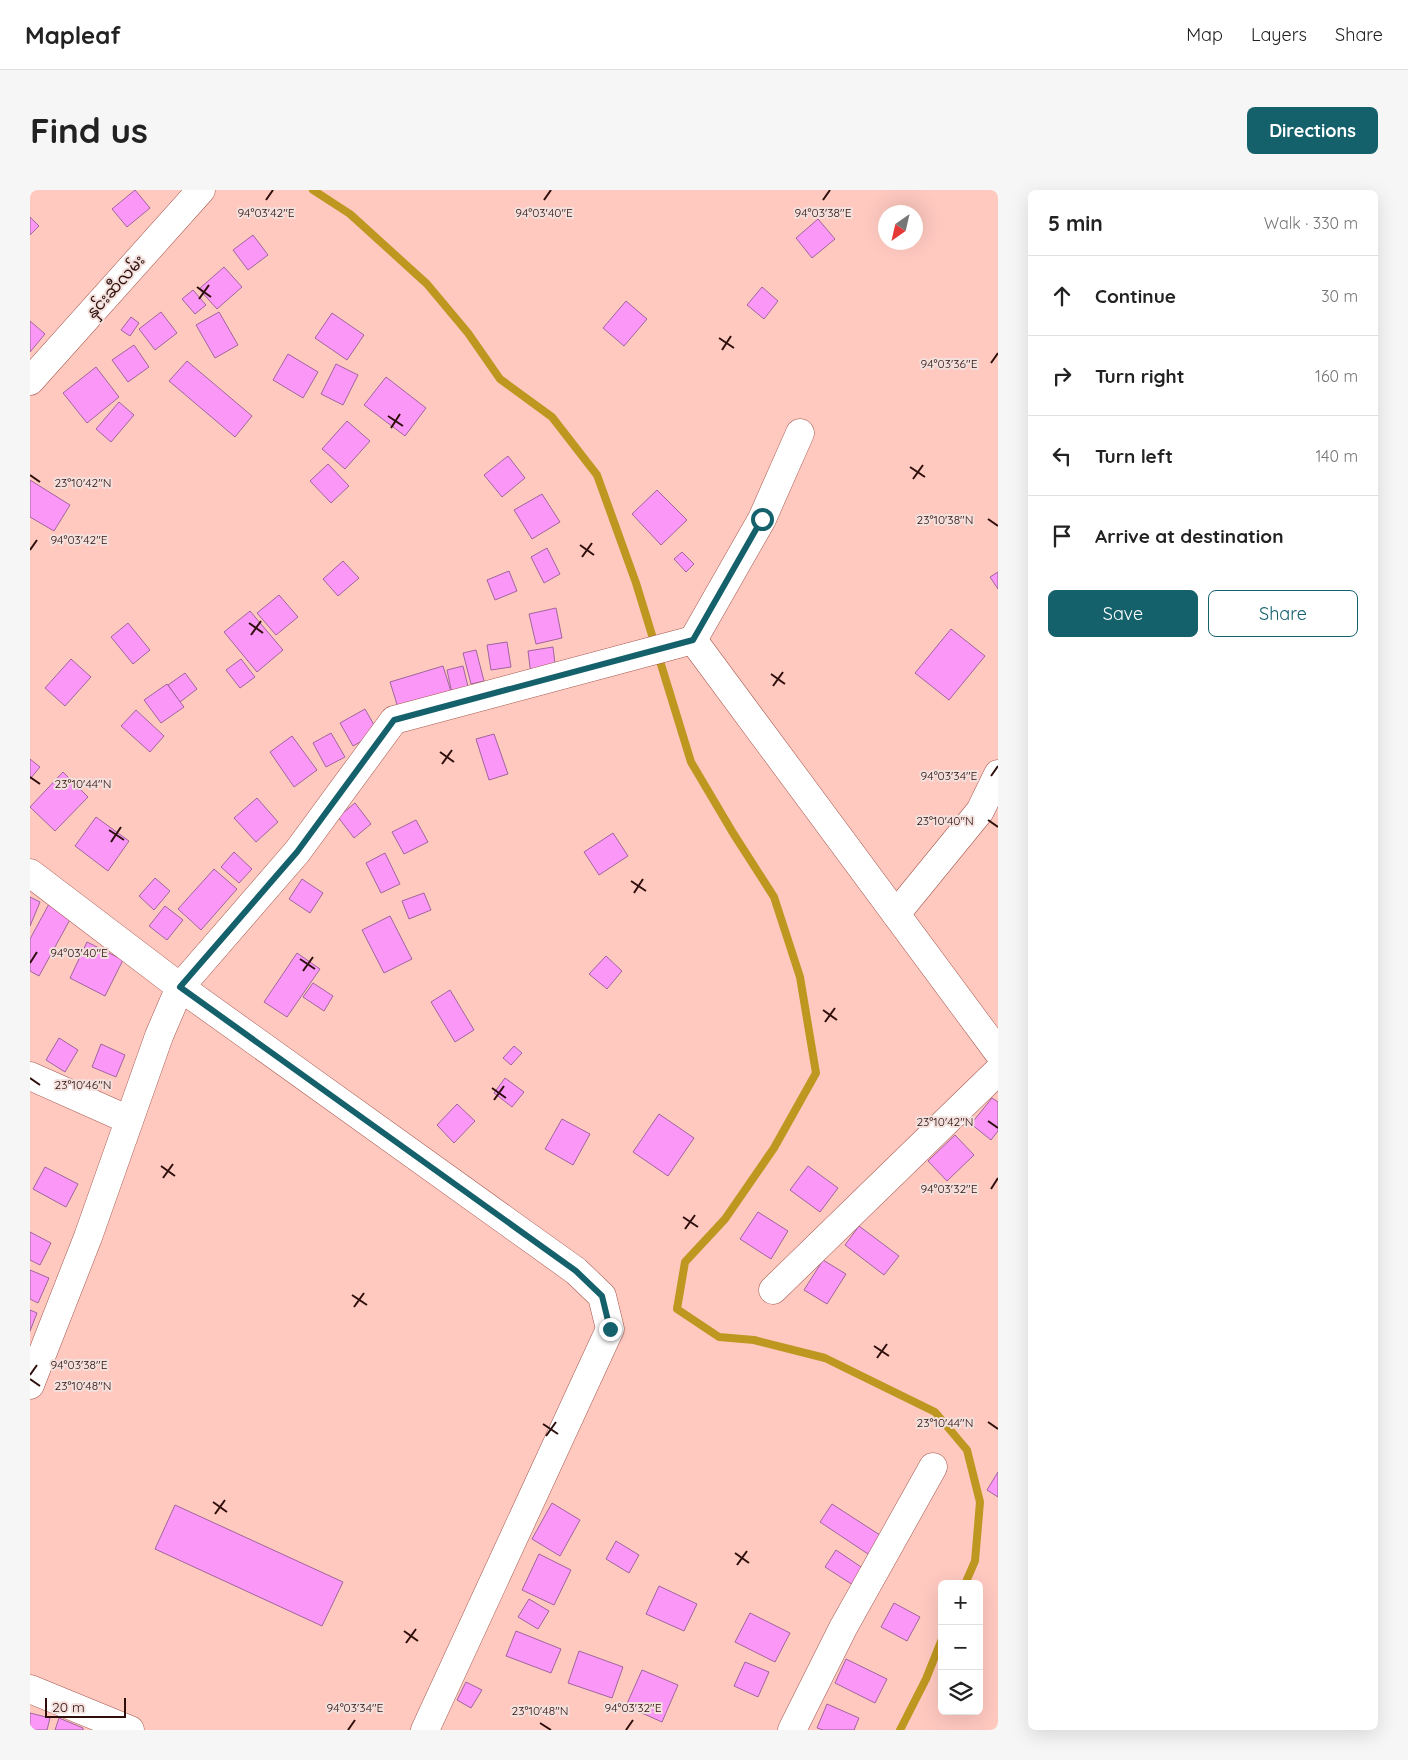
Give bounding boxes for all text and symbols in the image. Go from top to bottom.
text: Mapleaf [25,20,121,50]
text: Map [1186,23,1223,46]
text: Layers [1251,23,1307,46]
text: Share [1335,23,1383,46]
button: Directions [1247,107,1378,154]
text: Find us [30,108,148,152]
text: 94°03'42"E [237,205,295,220]
text: 94°03'40"E [515,205,573,220]
text: 94°03'38"E [795,205,852,220]
north arrow [878,205,923,250]
text: 5 min [1048,210,1103,236]
text: Walk · 330 m [1264,213,1358,233]
street label: နှင်းဆီလမ်း [81,250,152,325]
icon: ahead [1048,282,1076,310]
text: Continue [1095,284,1176,308]
text: 30 m [1321,286,1358,306]
text: 94°03'36"E [921,356,978,371]
icon: right [1048,362,1076,390]
text: Turn right [1095,364,1184,388]
text: 160 m [1315,366,1358,386]
icon: left [1048,442,1076,470]
text: Turn left [1095,444,1173,468]
text: 140 m [1315,446,1358,466]
text: 23°10'42"N [54,475,112,490]
route start [751,508,774,531]
text: 23°10'38"N [917,512,973,527]
icon: arrive [1048,522,1076,550]
text: Arrive at destination [1095,524,1284,548]
text: 94°03'42"E [50,532,108,547]
button: Save [1048,590,1198,637]
button: Share [1208,590,1358,637]
text: 94°03'34"E [921,768,978,783]
text: 23°10'44"N [55,776,111,791]
text: 23°10'40"N [916,813,974,828]
text: 94°03'40"E [50,945,108,960]
text: 23°10'46"N [55,1077,111,1092]
text: 23°10'42"N [916,1114,974,1129]
text: 94°03'32"E [920,1181,978,1196]
route end [599,1318,622,1341]
text: 94°03'38"E [51,1357,108,1372]
text: 23°10'48"N [55,1378,111,1393]
text: 23°10'44"N [917,1415,973,1430]
map controls [938,1580,983,1715]
button: + [938,1580,983,1625]
button: − [938,1625,983,1670]
button: layers [938,1670,983,1715]
scale bar [45,1695,126,1718]
text: 20 m [52,1698,85,1716]
text: 94°03'34"E [327,1700,384,1715]
text: 94°03'32"E [604,1700,662,1715]
text: 23°10'48"N [512,1703,568,1718]

